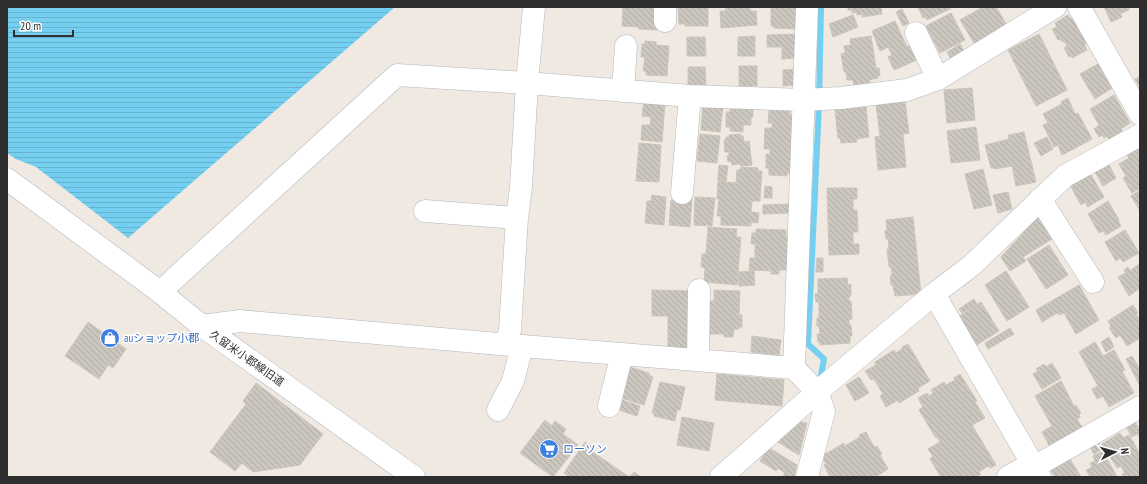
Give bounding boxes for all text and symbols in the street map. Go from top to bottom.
scale bar [14,12,73,38]
text: 20 m [20,18,41,33]
shop icon: auショップ小郡 [99,327,121,349]
street label: 久留米小郡線旧道 [207,327,287,389]
place label: auショップ小郡 [124,331,199,345]
north arrow [1095,432,1135,472]
supermarket icon: ローソン [538,438,560,460]
place label: ローソン [563,442,607,456]
text: N [1118,447,1132,455]

